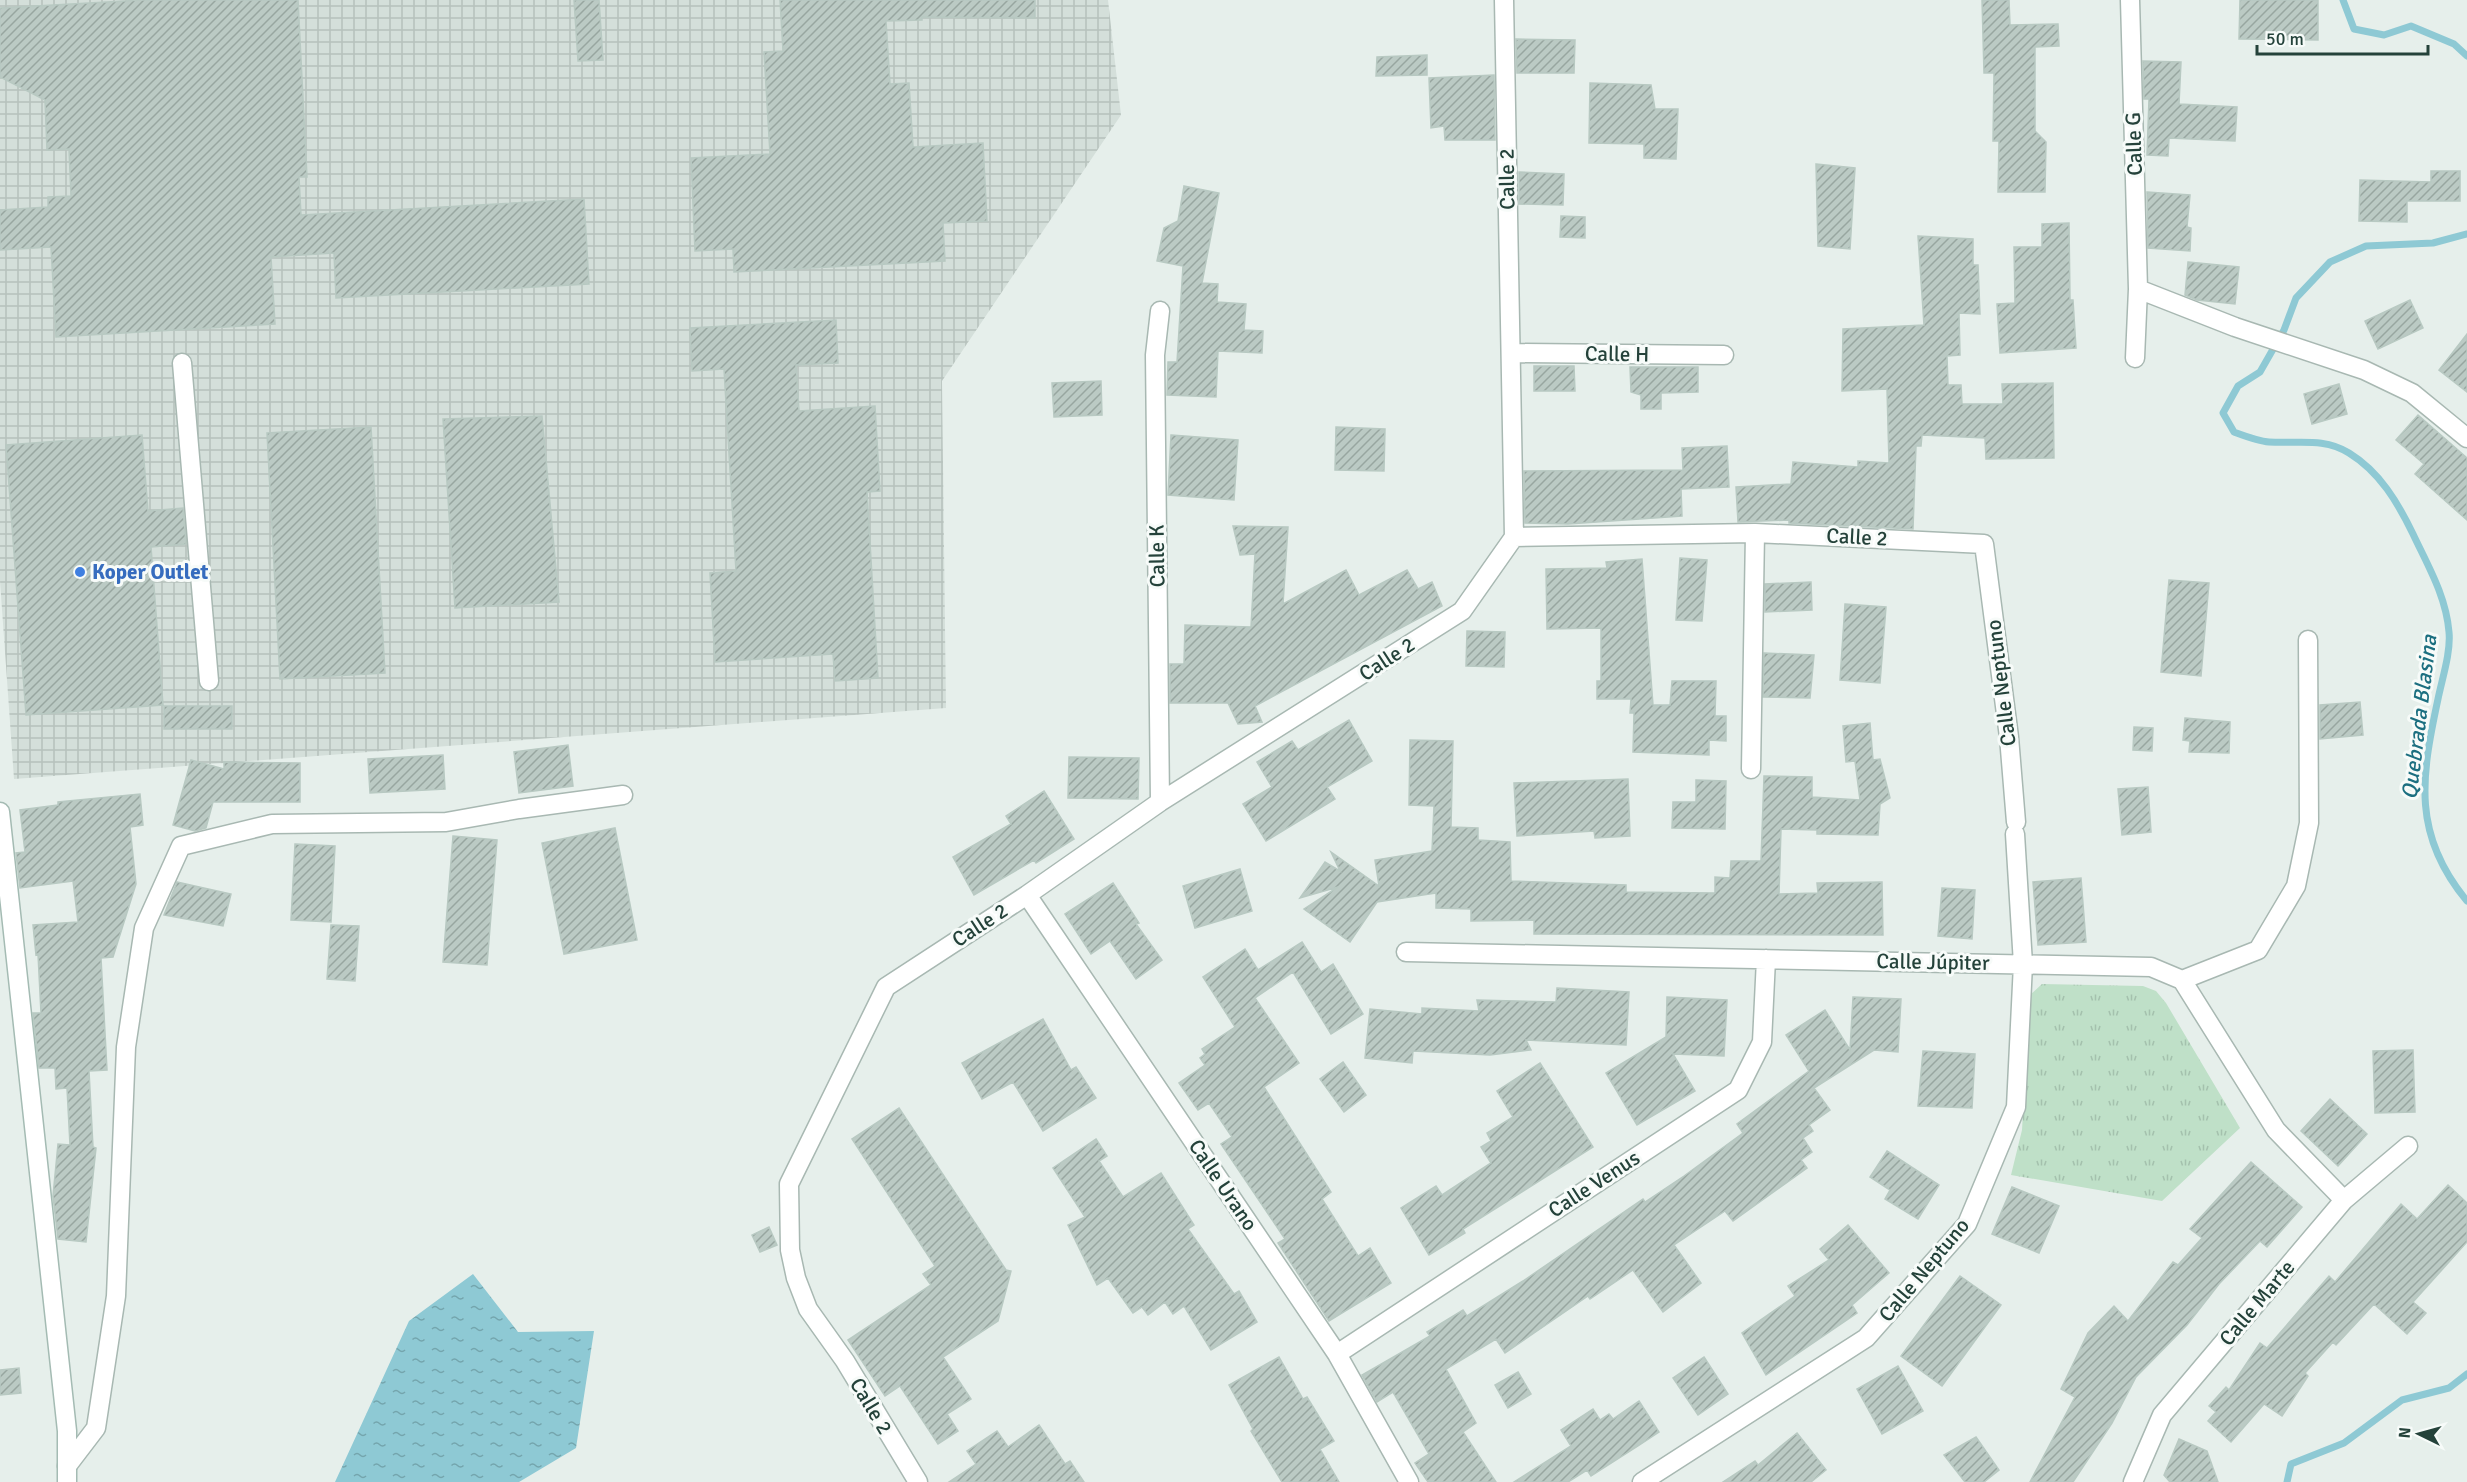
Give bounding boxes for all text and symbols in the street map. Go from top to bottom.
scale bar [2257,18,2428,56]
text: 50 m [2266,28,2304,50]
street label: Calle G [2120,112,2148,176]
street label: Calle 2 [1493,148,1521,210]
street label: Calle H [1585,340,1649,368]
street label: Calle 2 [1826,522,1888,552]
street label: Calle K [1143,524,1171,588]
place label: Koper Outlet [92,559,209,585]
marker: Koper Outlet [73,565,87,579]
street label: Calle Neptuno [1980,618,2022,748]
street label: Calle 2 [1354,631,1420,687]
water label: Quebrada Blasina [2396,632,2443,801]
street label: Calle 2 [947,897,1013,953]
street label: Calle Júpiter [1876,948,1990,976]
street label: Calle Urano [1183,1134,1263,1236]
street label: Calle Venus [1543,1145,1645,1223]
street label: Calle Neptuno [1873,1213,1975,1327]
street label: Calle Marte [2214,1255,2300,1351]
street label: Calle 2 [844,1373,898,1439]
north arrow [2389,1404,2449,1464]
text: N [2395,1426,2416,1439]

